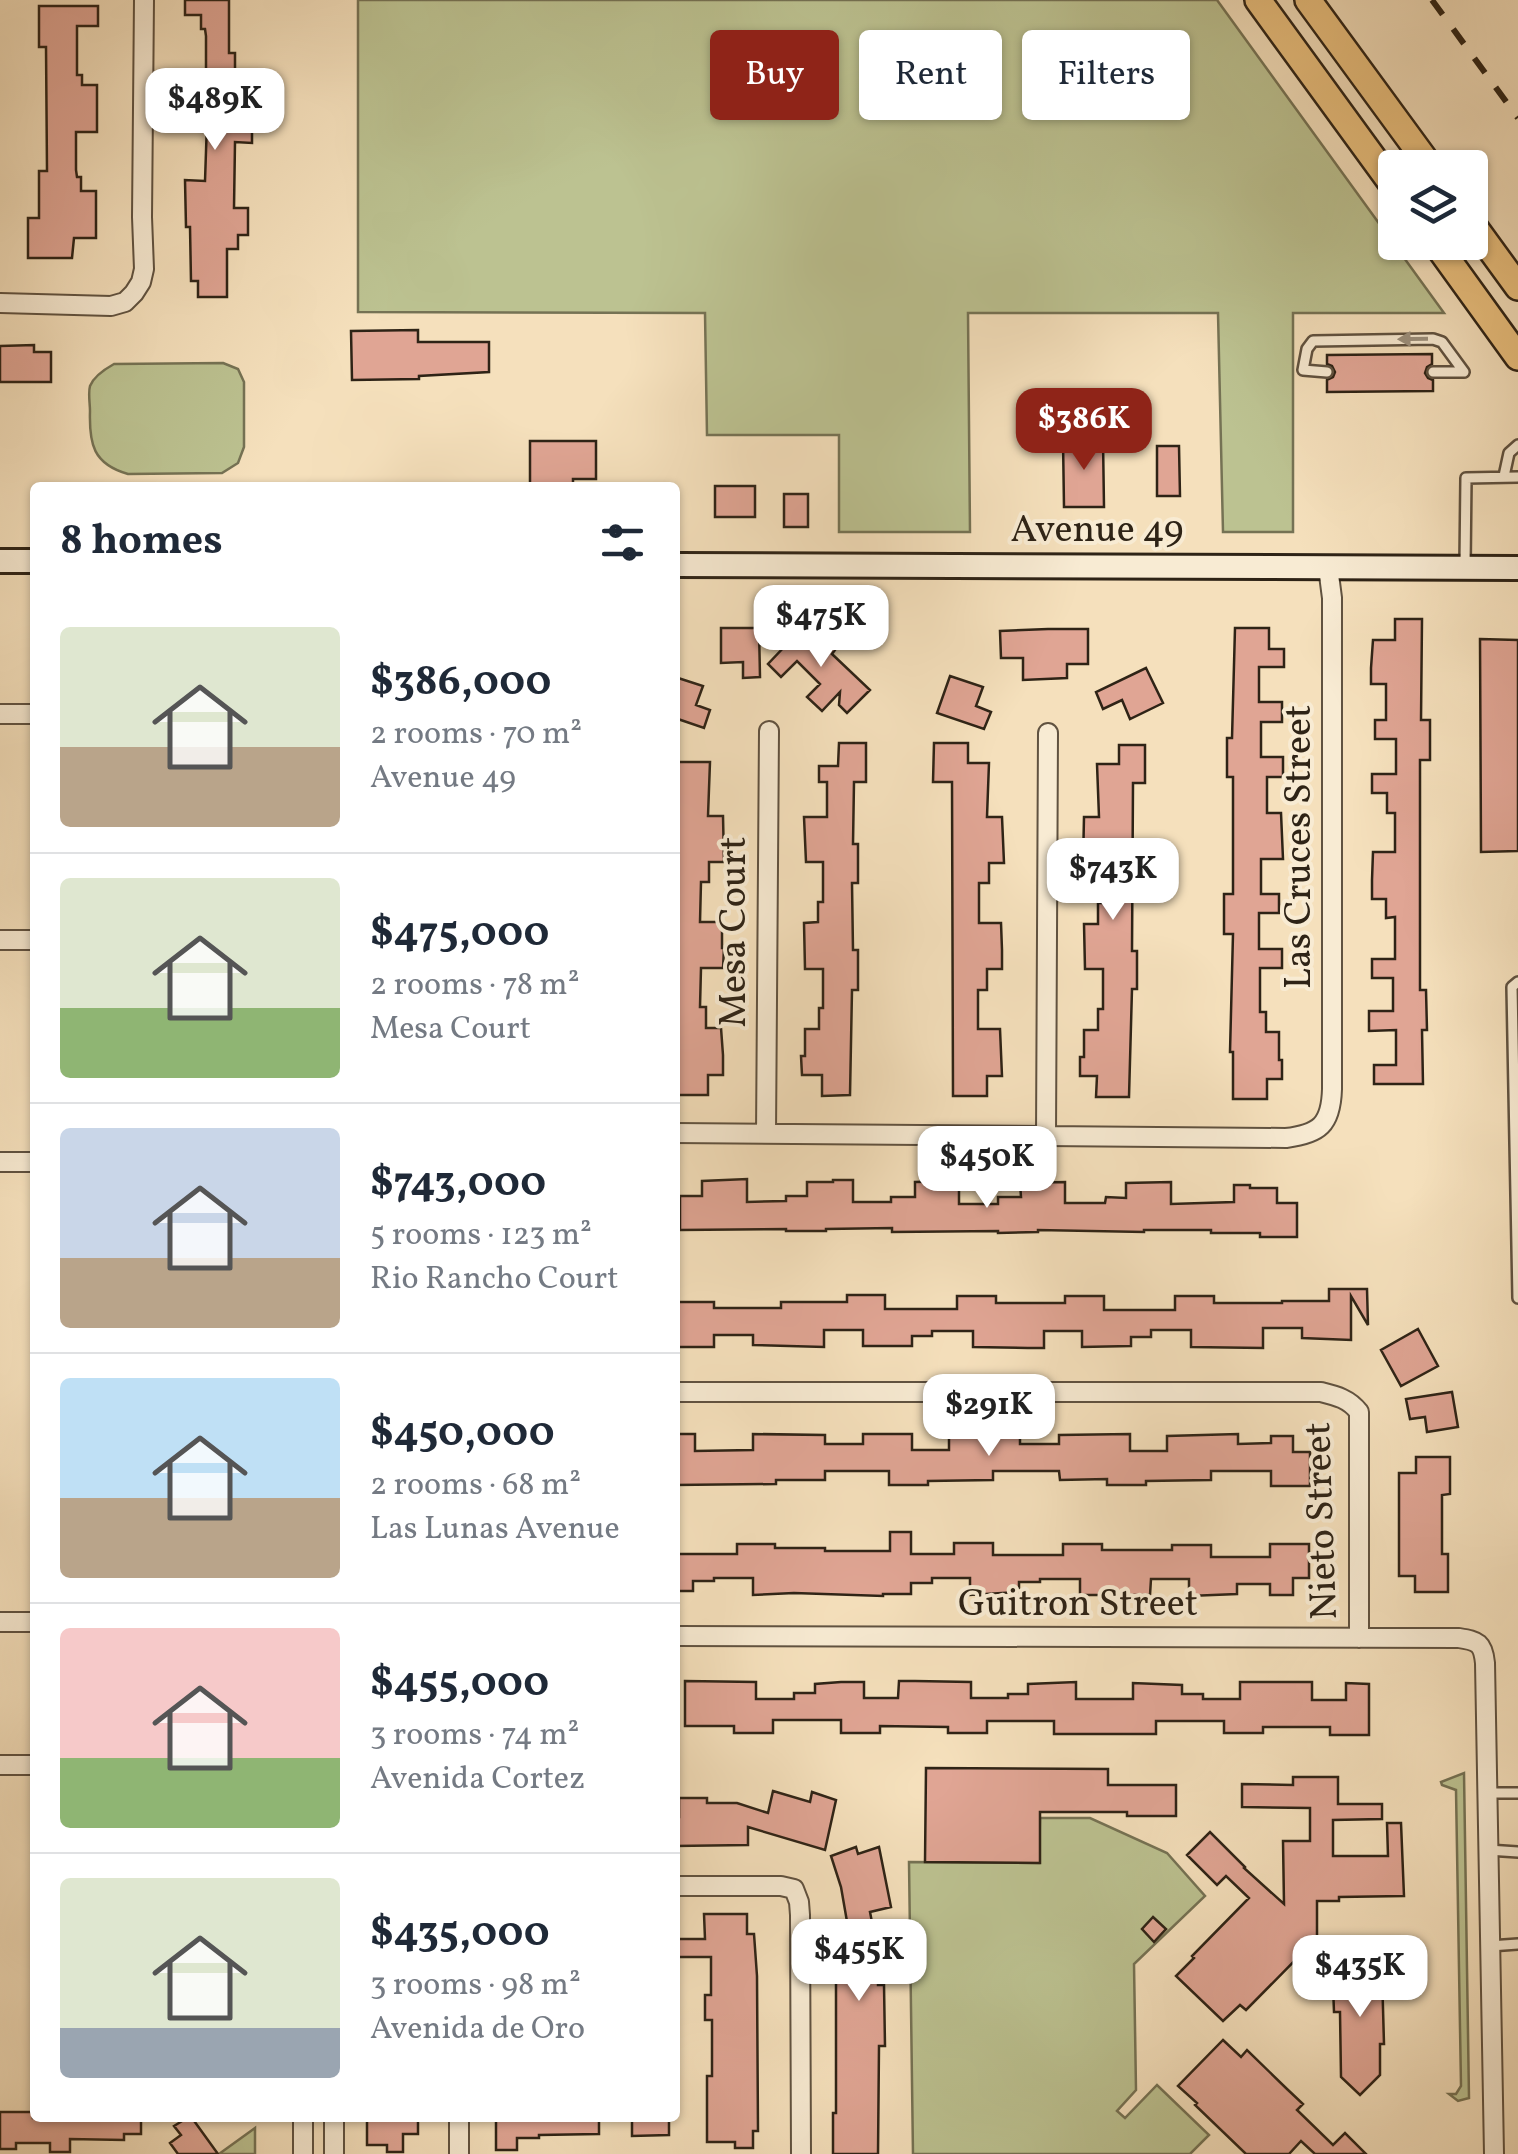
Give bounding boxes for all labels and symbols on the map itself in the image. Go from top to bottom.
pin: $489K [145,68,285,153]
one-way arrow [1397,332,1429,348]
pin: $386K [1014,388,1154,473]
street label: Avenue 49 [1010,505,1184,558]
pin: $475K [751,585,891,670]
street label: Las Cruces Street [1274,705,1327,989]
street label: Mesa Court [709,836,762,1028]
pin: $743K [1043,838,1183,923]
pin: $450K [917,1126,1057,1211]
pin: $291K [919,1374,1059,1459]
street label: Nieto Street [1293,1421,1353,1621]
street label: Guitron Street [958,1579,1198,1632]
pin: $455K [789,1919,929,2004]
pin: $435K [1290,1935,1430,2020]

